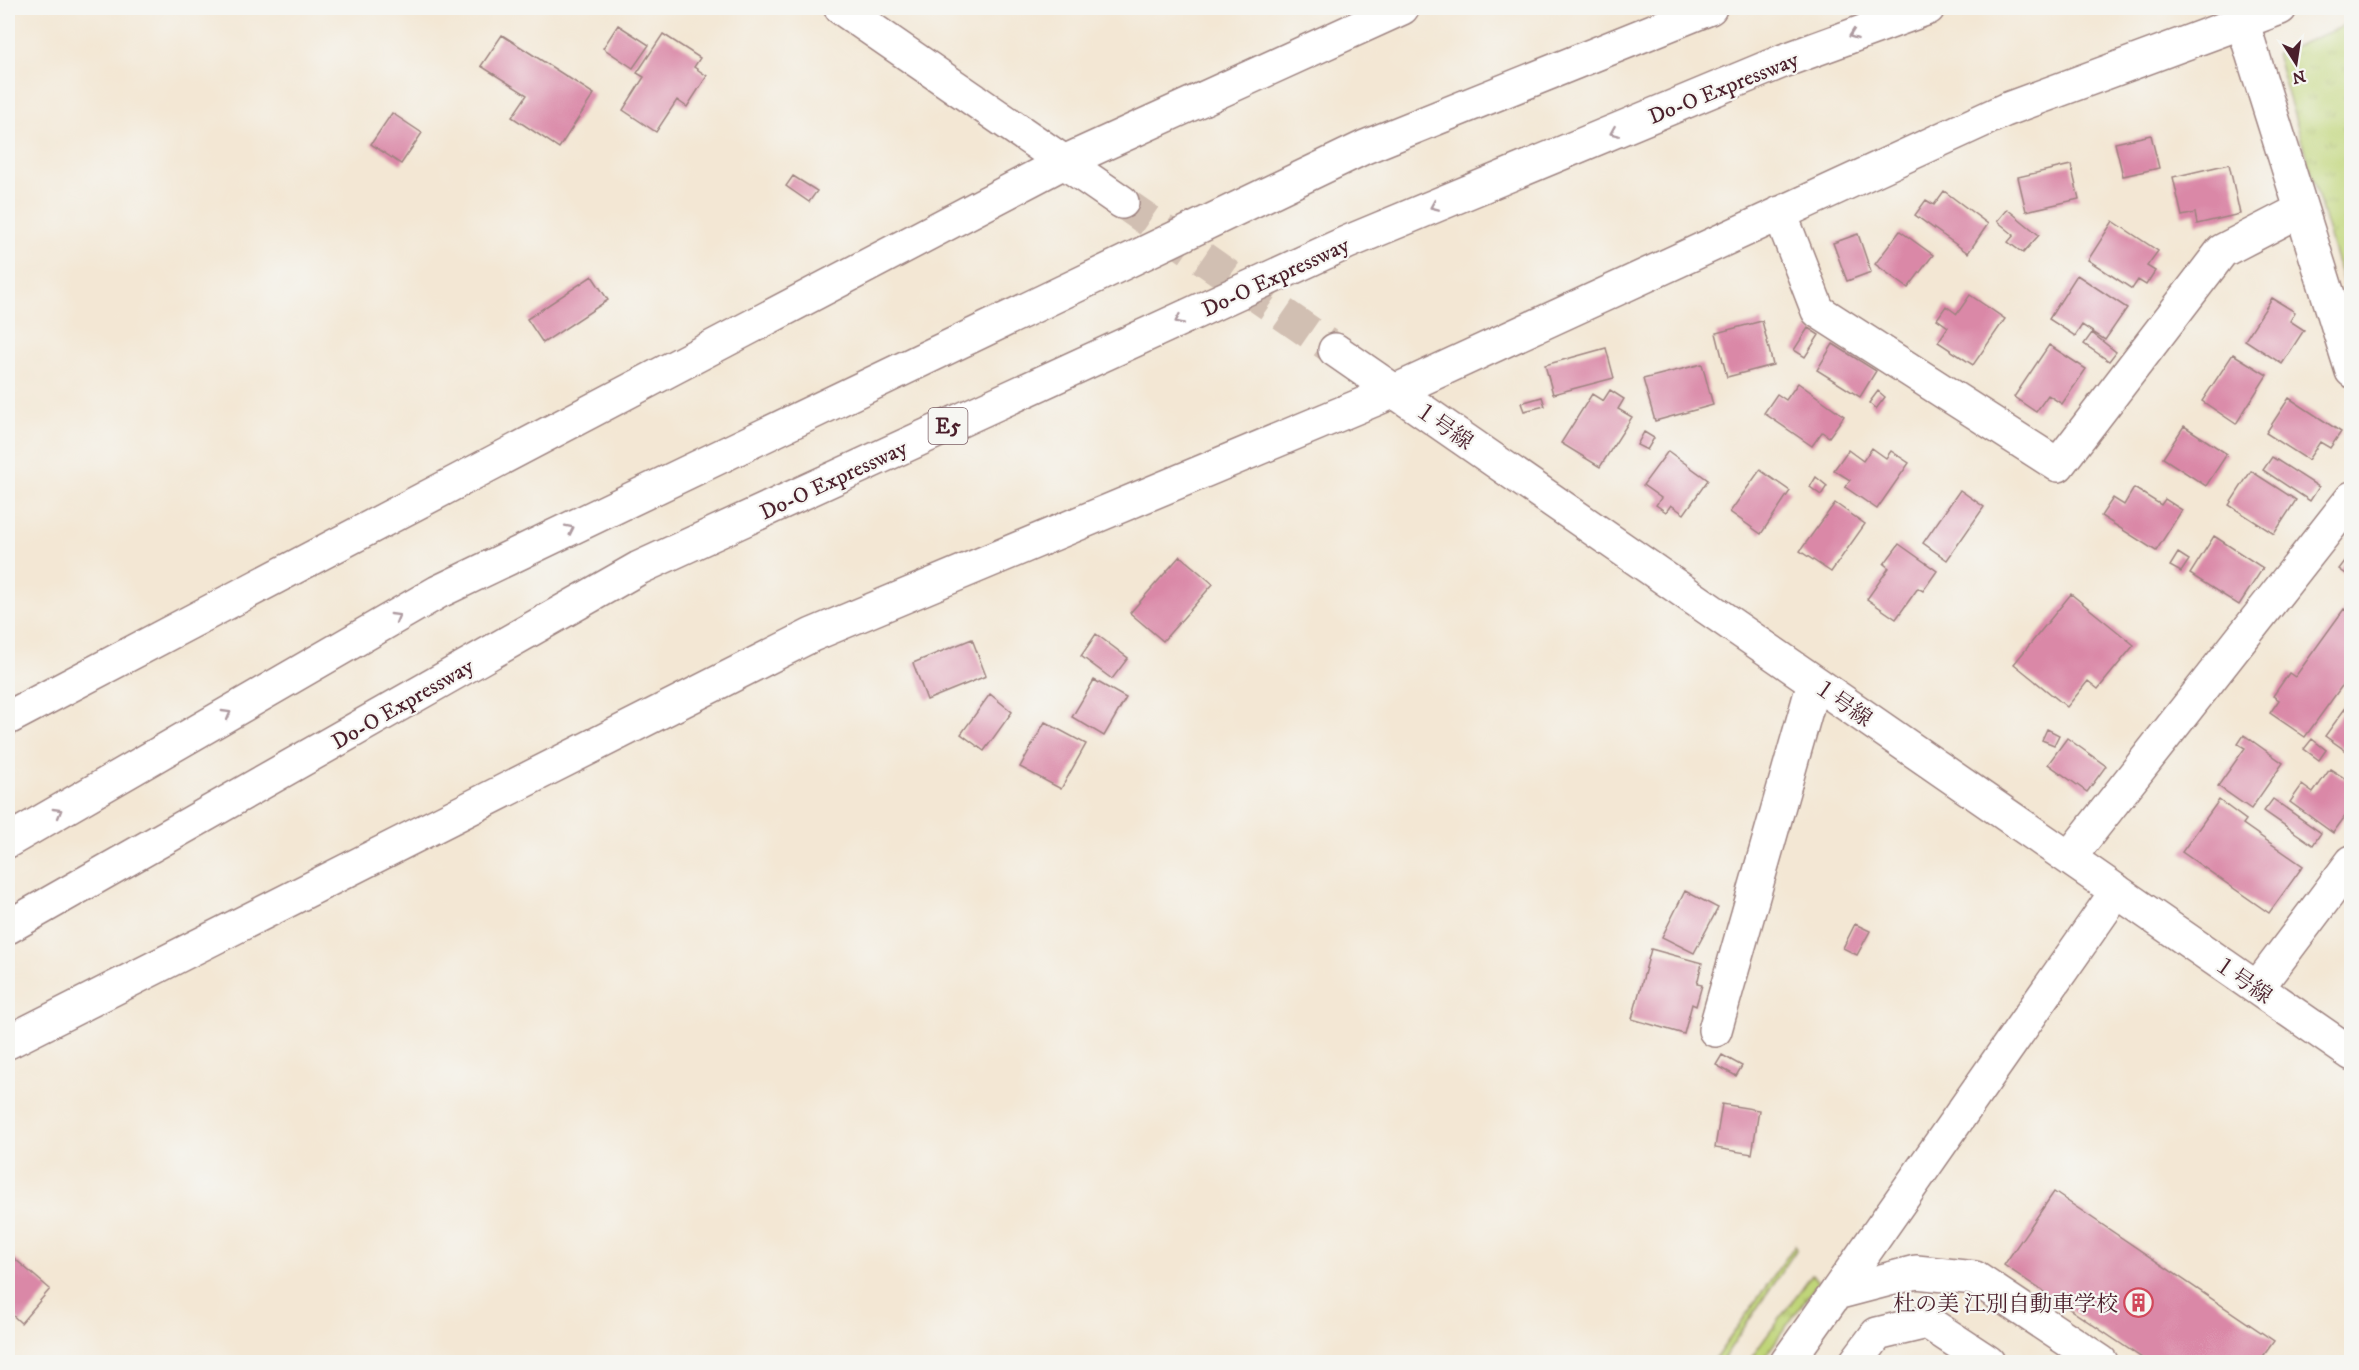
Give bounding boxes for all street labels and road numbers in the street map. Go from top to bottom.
street label: Do-O Expressway [1645,46,1803,131]
street label: Do-O Expressway [1198,231,1354,323]
street label: １号線 [1408,396,1478,456]
road number: E5 [928,408,968,444]
street label: Do-O Expressway [756,434,912,526]
street label: Do-O Expressway [327,652,479,756]
street label: １号線 [1807,673,1877,733]
street label: １号線 [2207,950,2277,1010]

